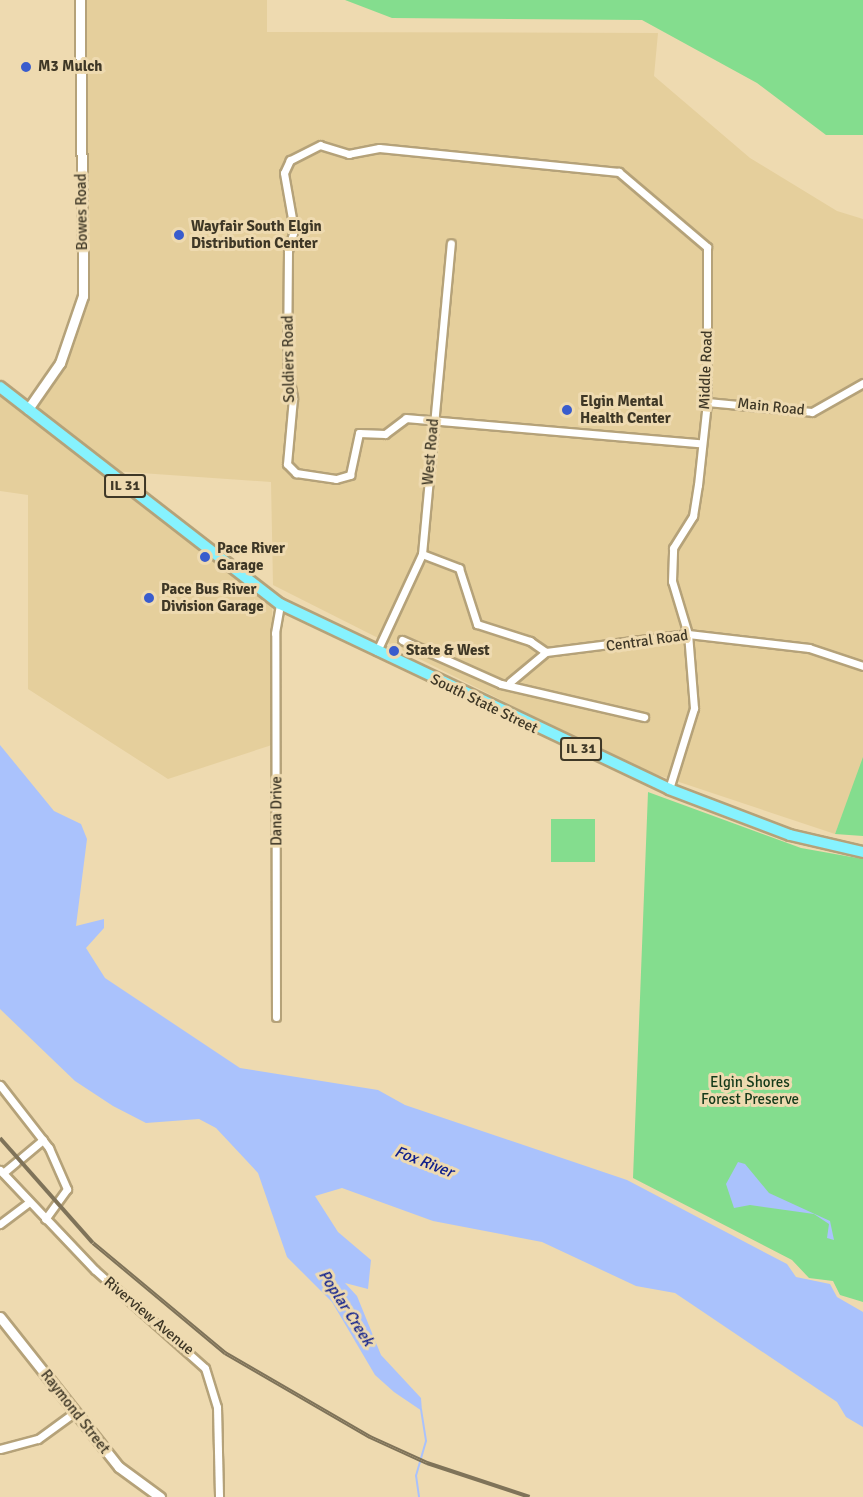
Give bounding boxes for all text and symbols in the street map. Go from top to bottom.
place label: M3 Mulch [38,58,102,76]
marker: M3 Mulch [19,60,33,74]
street label: Bowes Road [72,173,92,251]
place label: Wayfair South Elgin Distribution Center [191,217,322,252]
marker: Wayfair South Elgin Distribution Center [172,228,186,242]
street label: Soldiers Road [279,315,299,403]
street label: Middle Road [696,330,716,410]
place label: Elgin Mental Health Center [580,392,671,427]
street label: Main Road [737,395,805,419]
marker: Elgin Mental Health Center [558,401,576,419]
street label: West Road [419,418,443,486]
road number: IL 31 [104,475,146,497]
place label: Pace River Garage [217,539,285,574]
marker: Pace River Garage [198,550,212,564]
place label: Pace Bus River Division Garage [161,580,264,615]
marker: Pace Bus River Division Garage [142,591,156,605]
street label: Central Road [605,626,689,656]
place label: State & West [406,642,490,660]
marker: State & West [387,644,401,658]
street label: South State Street [427,670,541,738]
road number: IL 31 [560,738,602,760]
street label: Dana Drive [268,776,286,846]
park label: Elgin Shores Forest Preserve [701,1073,799,1108]
water label: Fox River [392,1142,456,1182]
water label: Poplar Creek [314,1266,378,1350]
street label: Riverview Avenue [100,1273,198,1359]
street label: Raymond Street [37,1366,113,1458]

